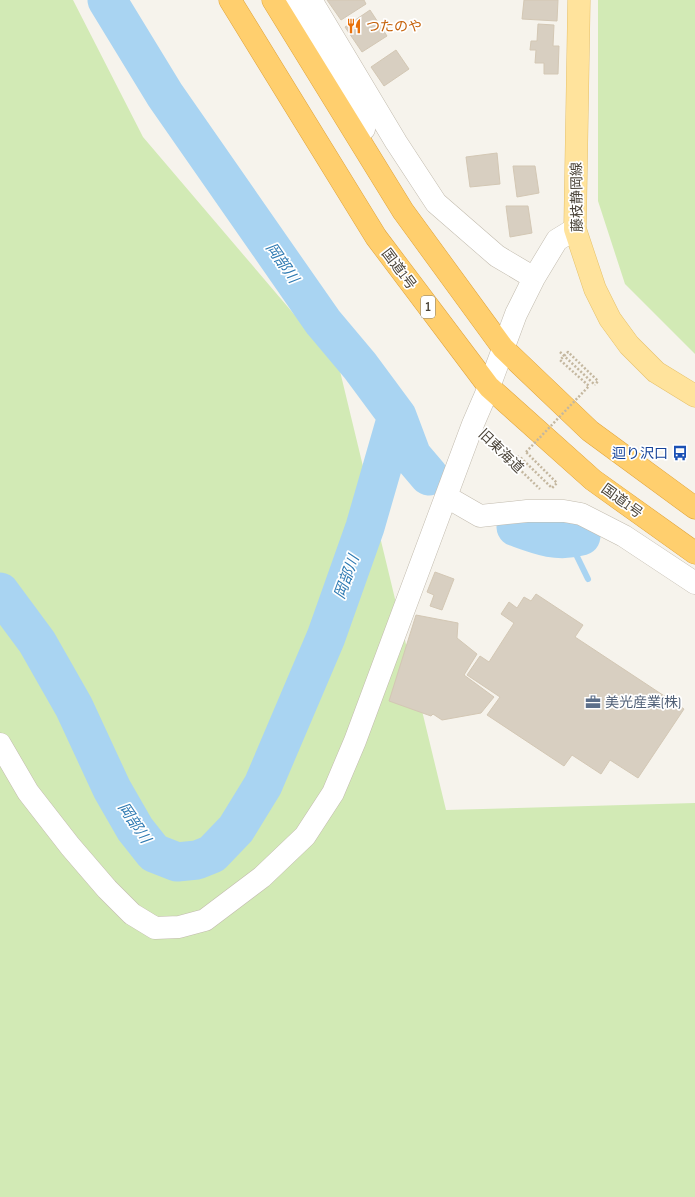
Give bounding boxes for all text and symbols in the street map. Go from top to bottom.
restaurant icon: つたのや [345,17,363,35]
place label: つたのや [366,18,422,35]
street label: 藤枝静岡線 [568,162,586,232]
water label: 岡部川 [261,239,304,289]
street label: 国道1号 [378,245,420,293]
road number: 1 [421,296,435,318]
street label: 旧東海道 [475,425,527,477]
bus stop icon: 迴り沢口 [671,444,689,462]
place label: 迴り沢口 [612,445,668,462]
street label: 国道1号 [598,480,646,522]
water label: 岡部川 [330,551,364,601]
office icon: 美光産業(株) [584,693,602,711]
place label: 美光産業(株) [605,694,681,711]
water label: 岡部川 [114,799,156,849]

